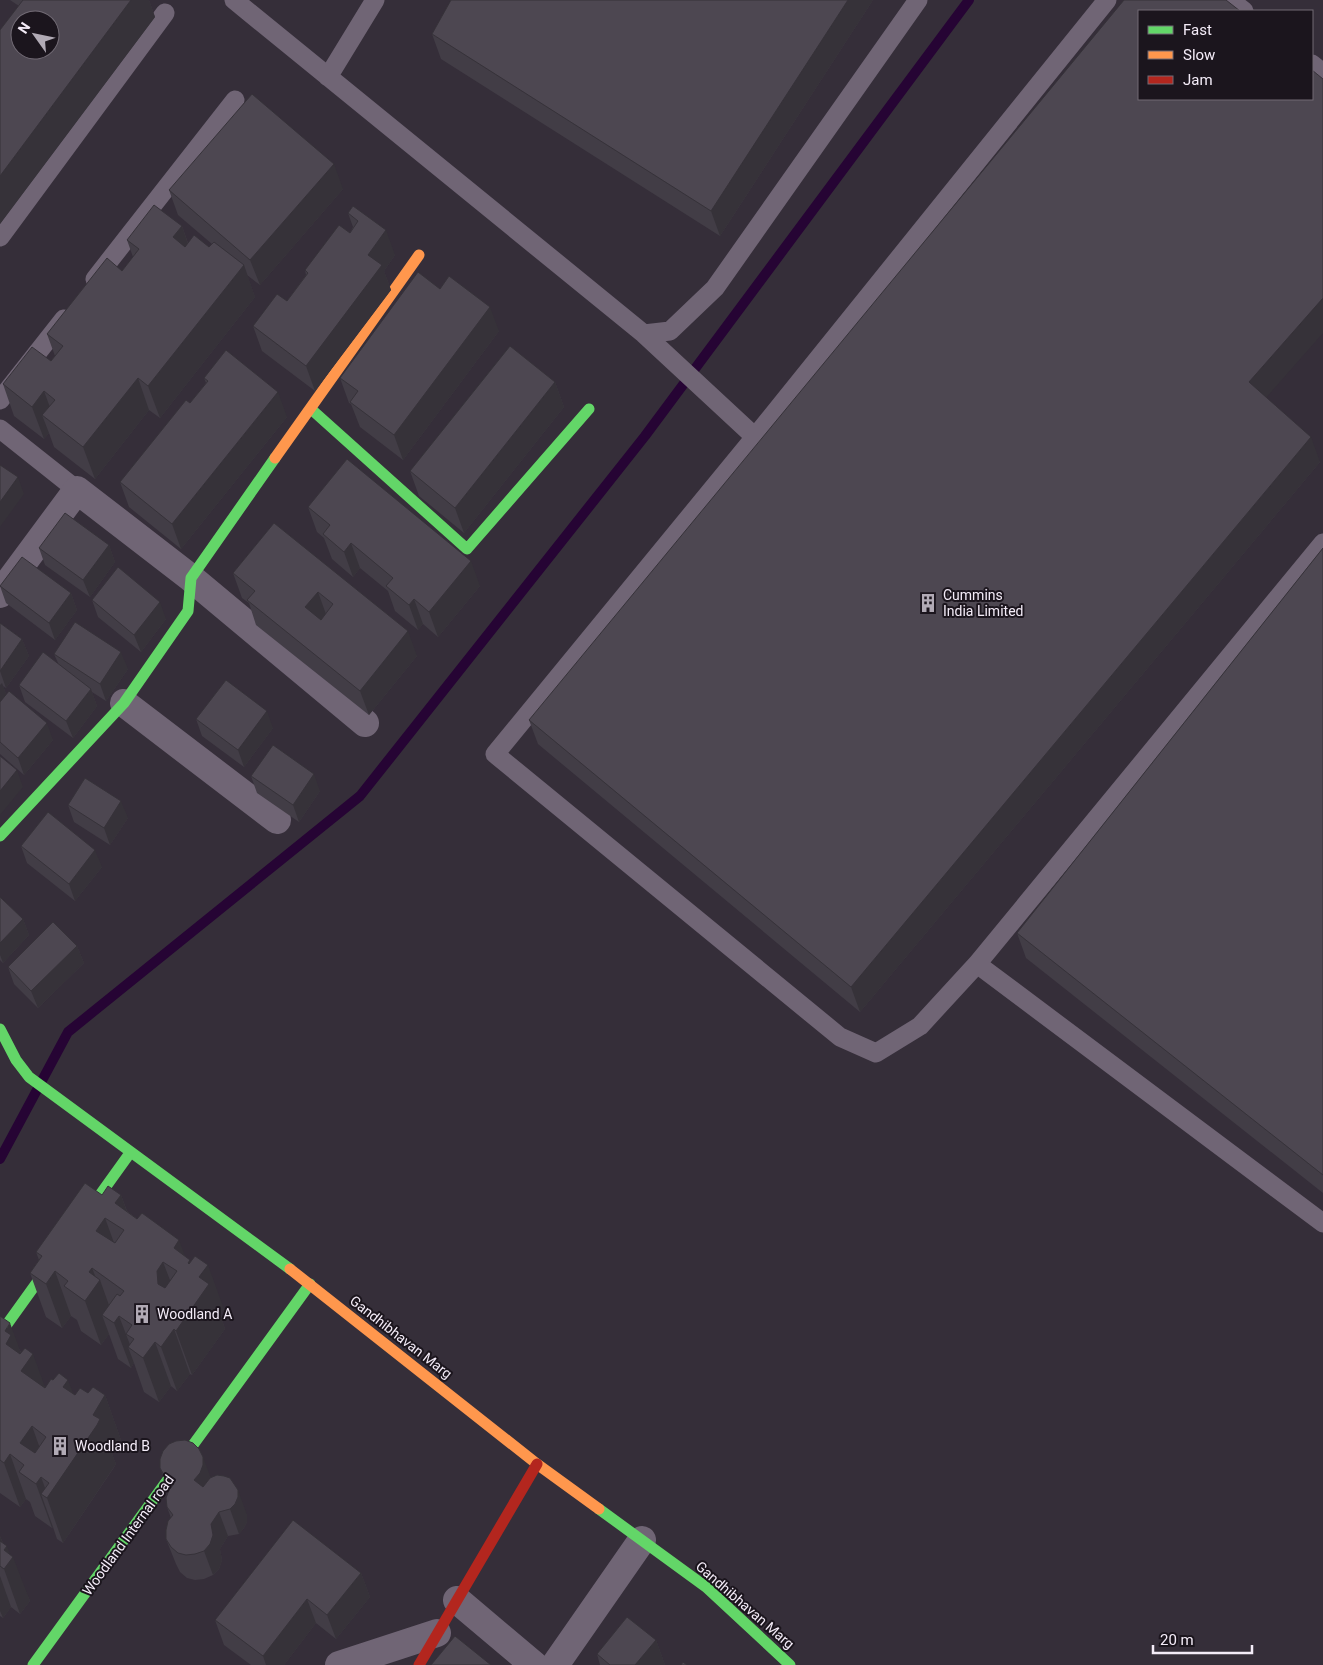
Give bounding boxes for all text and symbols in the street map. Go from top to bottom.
north arrow [10,10,60,60]
legend [1138,10,1313,100]
text: N [15,19,34,36]
text: Fast [1183,21,1212,39]
text: Slow [1183,46,1215,64]
text: Jam [1183,71,1213,89]
place label: Cummins India Limited [943,587,1023,619]
building icon: Cummins India Limited [917,592,939,614]
street label: Gandhibhavan Marg [347,1292,455,1382]
building icon: Woodland A [131,1303,153,1325]
place label: Woodland A [157,1306,232,1322]
building icon: Woodland B [49,1435,71,1457]
place label: Woodland B [75,1438,150,1454]
street label: Woodland Internal road [79,1472,177,1598]
street label: Gandhibhavan Marg [693,1558,797,1652]
scale bar [1153,1622,1252,1654]
text: 20 m [1160,1631,1194,1649]

